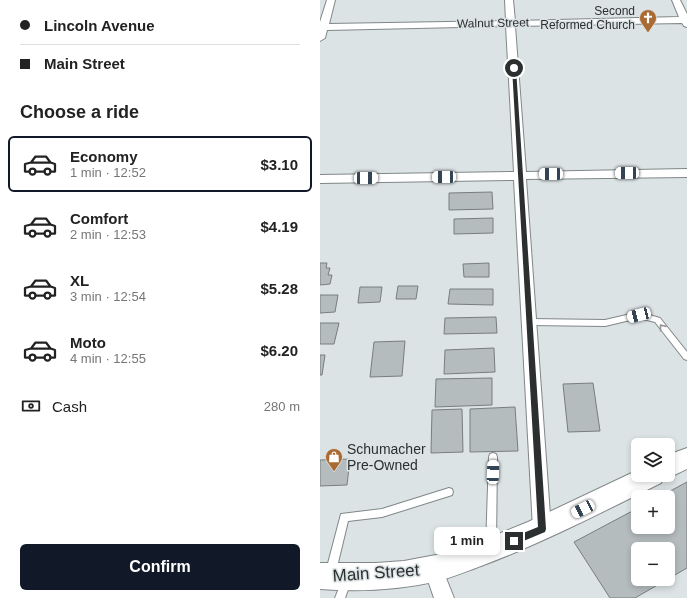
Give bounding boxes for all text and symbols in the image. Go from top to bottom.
place label: Second Reformed Church [540,4,635,32]
church icon: Second Reformed Church [638,8,658,33]
street label: Walnut Street [457,15,530,31]
text: Lincoln Avenue [44,17,155,34]
text: Main Street [44,55,125,72]
route start [505,59,523,77]
text: Choose a ride [20,102,139,122]
icon: car [22,146,58,182]
text: Economy [70,148,138,165]
text: $3.10 [260,156,298,173]
text: 1 min · 12:52 [70,165,146,180]
car [615,167,639,179]
car [539,168,563,180]
car [432,171,456,183]
car [354,172,378,184]
icon: car [22,208,58,244]
text: Comfort [70,210,128,227]
text: $4.19 [260,218,298,235]
text: 2 min · 12:53 [70,227,146,242]
icon: car [22,270,58,306]
text: XL [70,272,89,289]
text: $5.28 [260,280,298,297]
text: 3 min · 12:54 [70,289,146,304]
car [626,306,652,324]
one-way arrow [660,324,667,332]
icon: car [22,332,58,368]
text: Moto [70,334,106,351]
text: $6.20 [260,342,298,359]
text: 4 min · 12:55 [70,351,146,366]
icon: cash [20,395,42,417]
text: Cash [52,398,87,415]
text: 280 m [264,399,300,414]
map controls [631,438,675,586]
button: layers [631,438,675,482]
place label: Schumacher Pre-Owned [347,441,426,473]
shop icon: Schumacher Pre-Owned [324,447,344,472]
car [487,460,499,484]
button: + [631,490,675,534]
car [570,498,596,520]
callout: 1 min [434,527,500,555]
route end [505,532,523,550]
text: 1 min [450,533,484,548]
button: − [631,542,675,586]
button: Confirm [20,544,300,590]
street label: Main Street [332,560,420,586]

